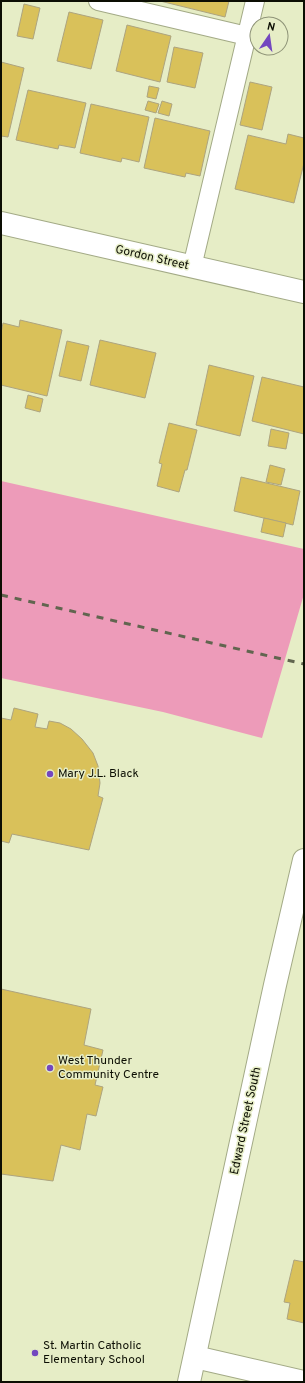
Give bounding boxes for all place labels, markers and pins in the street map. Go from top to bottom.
place label: Mary J.L. Black [58,766,139,782]
marker: Mary J.L. Black [45,769,55,779]
place label: West Thunder Community Centre [58,1053,159,1083]
marker: West Thunder Community Centre [45,1063,55,1073]
place label: St. Martin Catholic Elementary School [43,1338,145,1368]
marker: St. Martin Catholic Elementary School [30,1348,40,1358]

